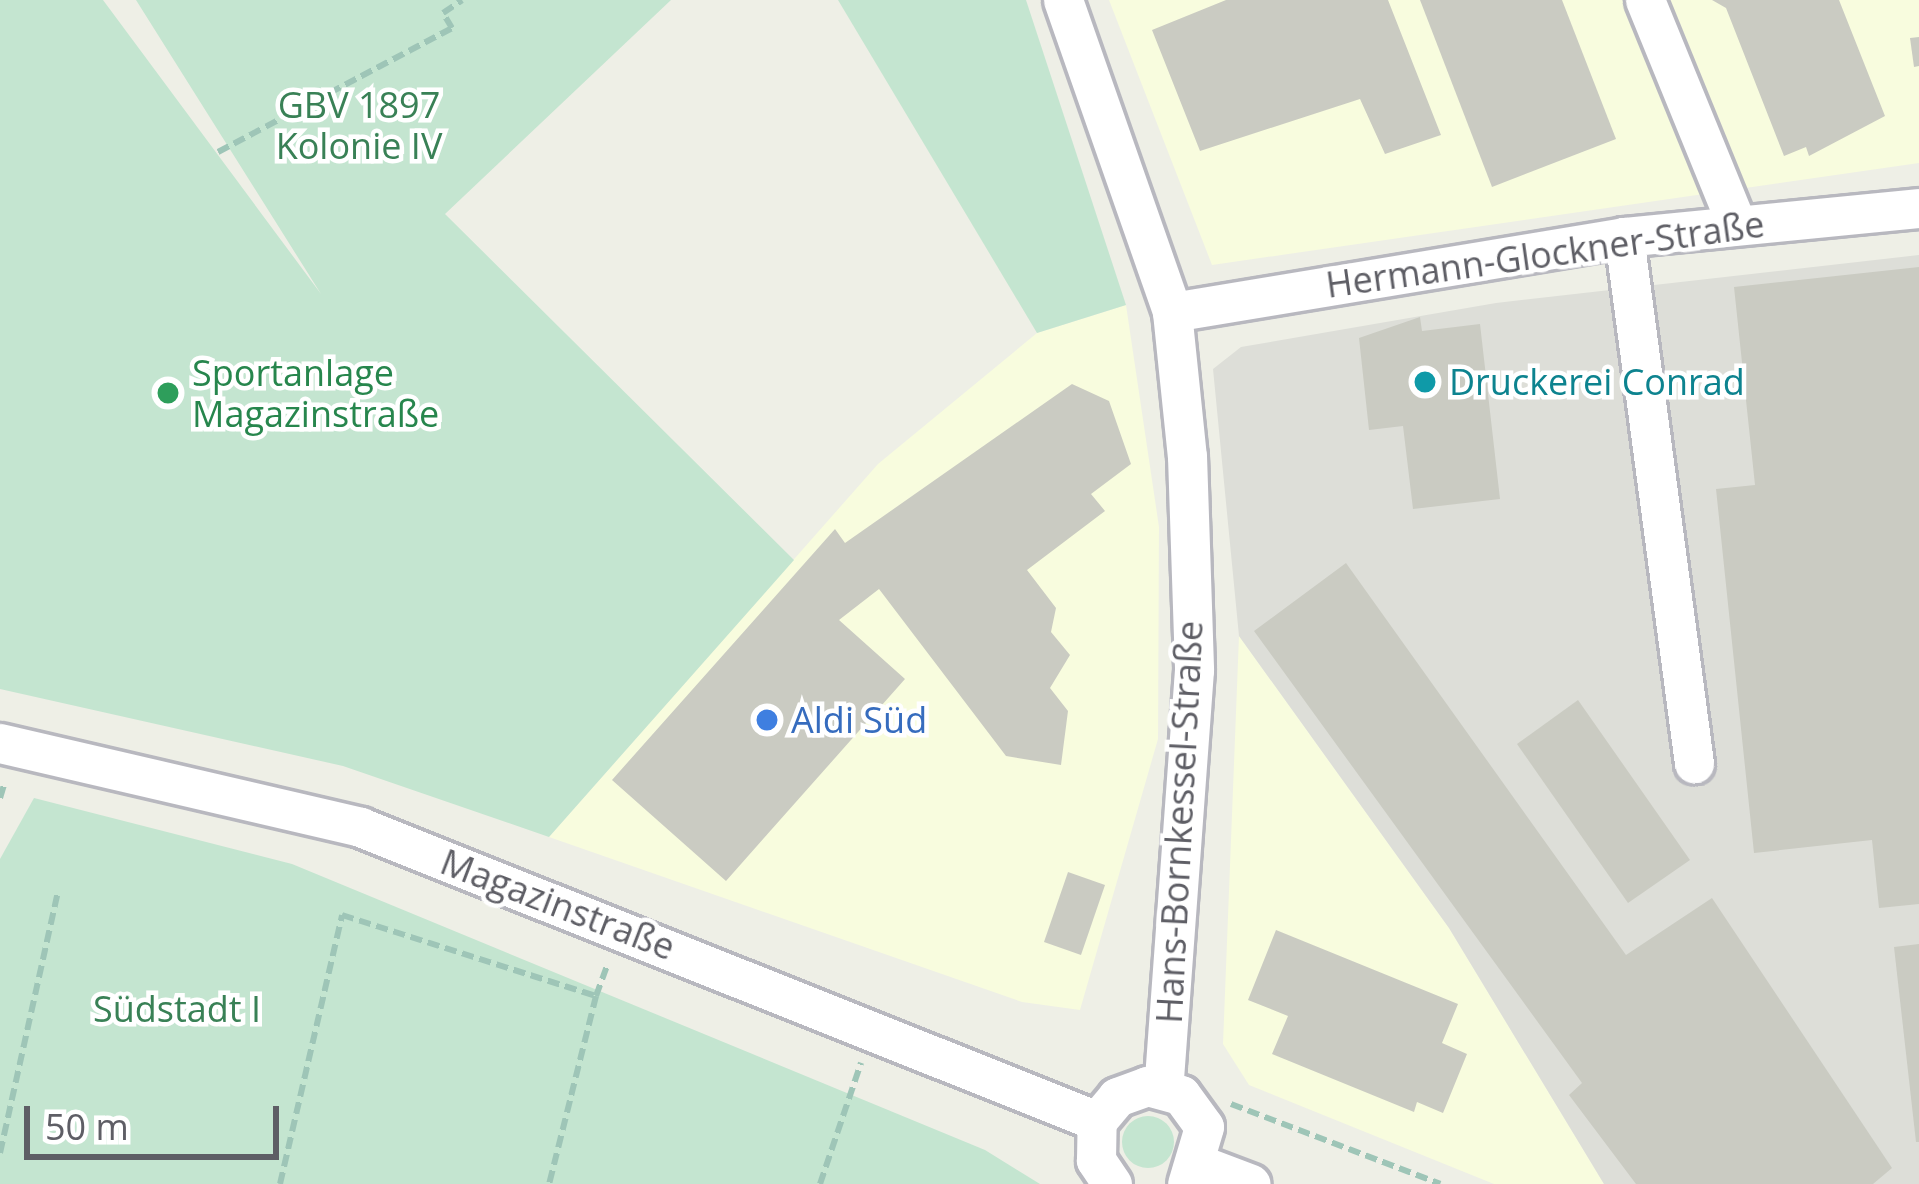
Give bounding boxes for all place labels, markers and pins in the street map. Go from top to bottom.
place label: Sportanlage Magazinstraße [192,350,439,435]
place label: Druckerei Conrad [1449,360,1745,404]
marker: Druckerei Conrad [1412,369,1438,395]
marker: Sportanlage Magazinstraße [155,380,181,406]
place label: Aldi Süd [791,698,927,742]
marker: Aldi Süd [754,707,780,733]

